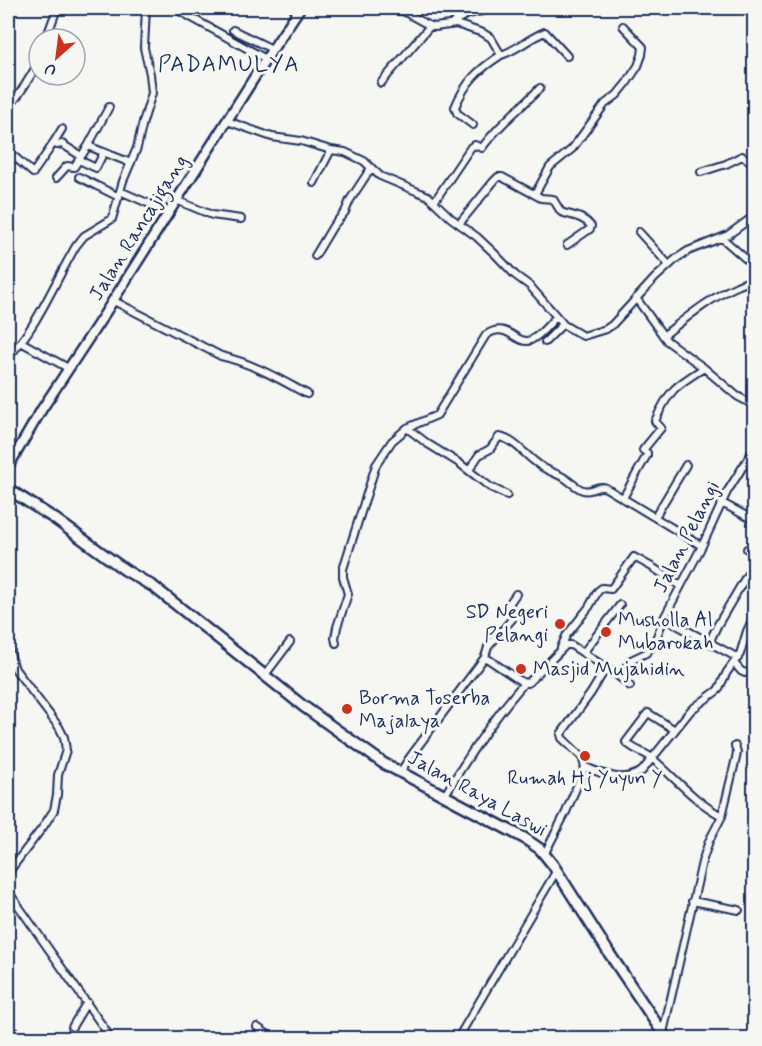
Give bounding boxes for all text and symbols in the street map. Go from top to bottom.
north arrow [27,27,87,87]
district label: PADAMULYA [158,51,300,79]
text: U [41,57,60,81]
street label: Jalan Rancajigang [83,150,196,307]
street label: Jalan Pelangi [647,476,727,598]
place label: SD Negeri Pelangi [466,599,548,649]
place label: Musholla Al Mubarokah [618,607,714,657]
marker: SD Negeri Pelangi [553,617,567,631]
marker: Musholla Al Mubarokah [599,625,613,639]
place label: Masjid Mujahidin [533,656,685,683]
marker: Masjid Mujahidin [514,662,528,676]
place label: Borma Toserba Majalaya [359,685,490,735]
marker: Borma Toserba Majalaya [340,702,354,716]
street label: Jalan Raya Laswi [403,745,551,843]
marker: Rumah Hj Yuyun Y [578,749,592,763]
place label: Rumah Hj Yuyun Y [507,765,663,792]

